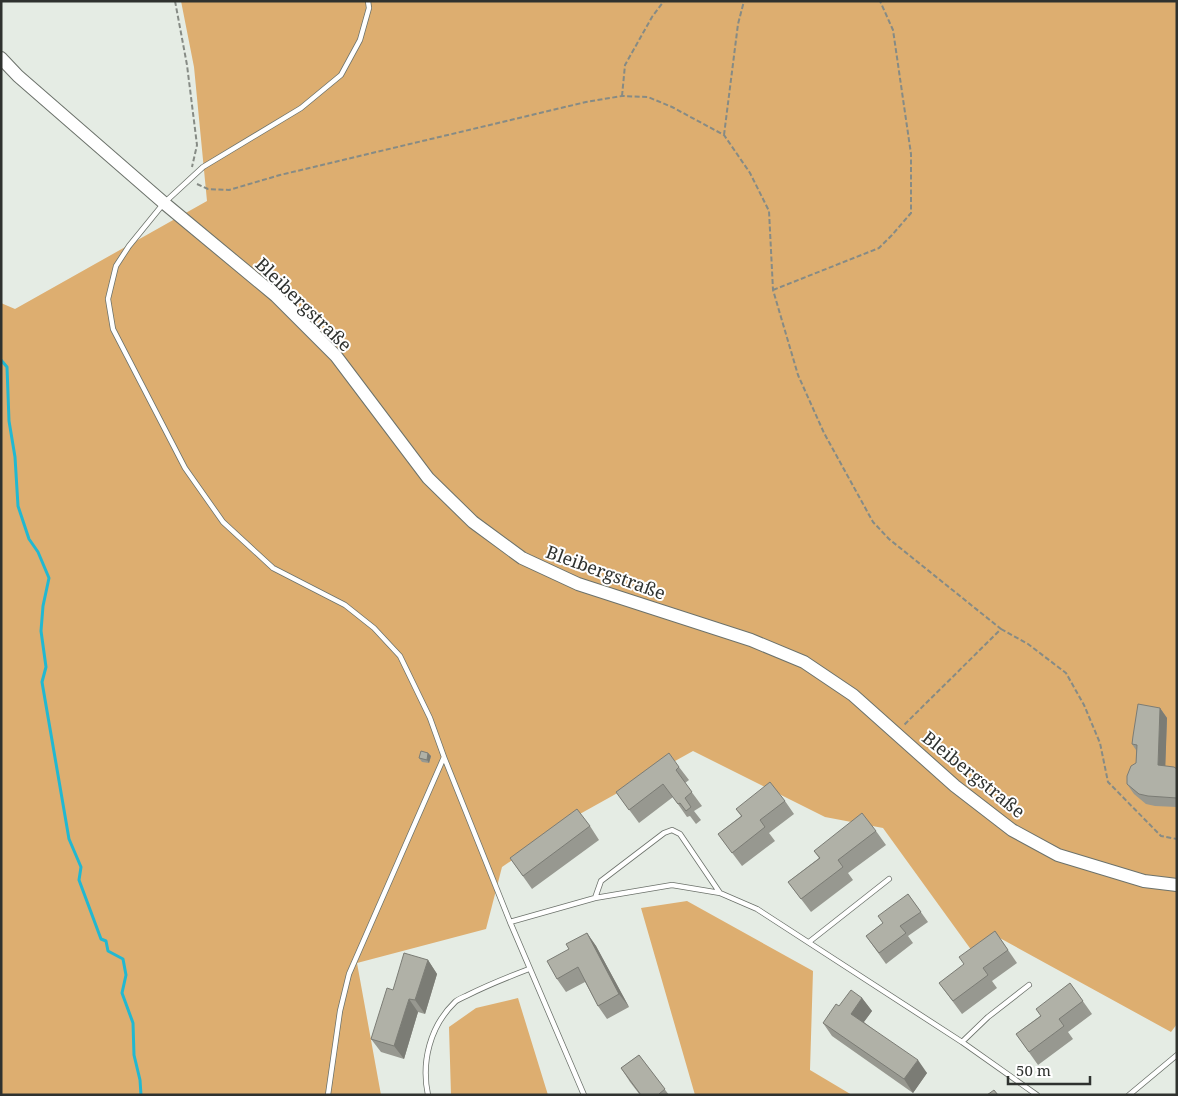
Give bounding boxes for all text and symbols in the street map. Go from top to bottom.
street label: Bleibergstraße [250,252,358,356]
street label: Bleibergstraße [543,539,669,605]
street label: Bleibergstraße [918,725,1030,823]
scale bar [1008,1054,1090,1086]
text: 50 m [1016,1060,1051,1080]

